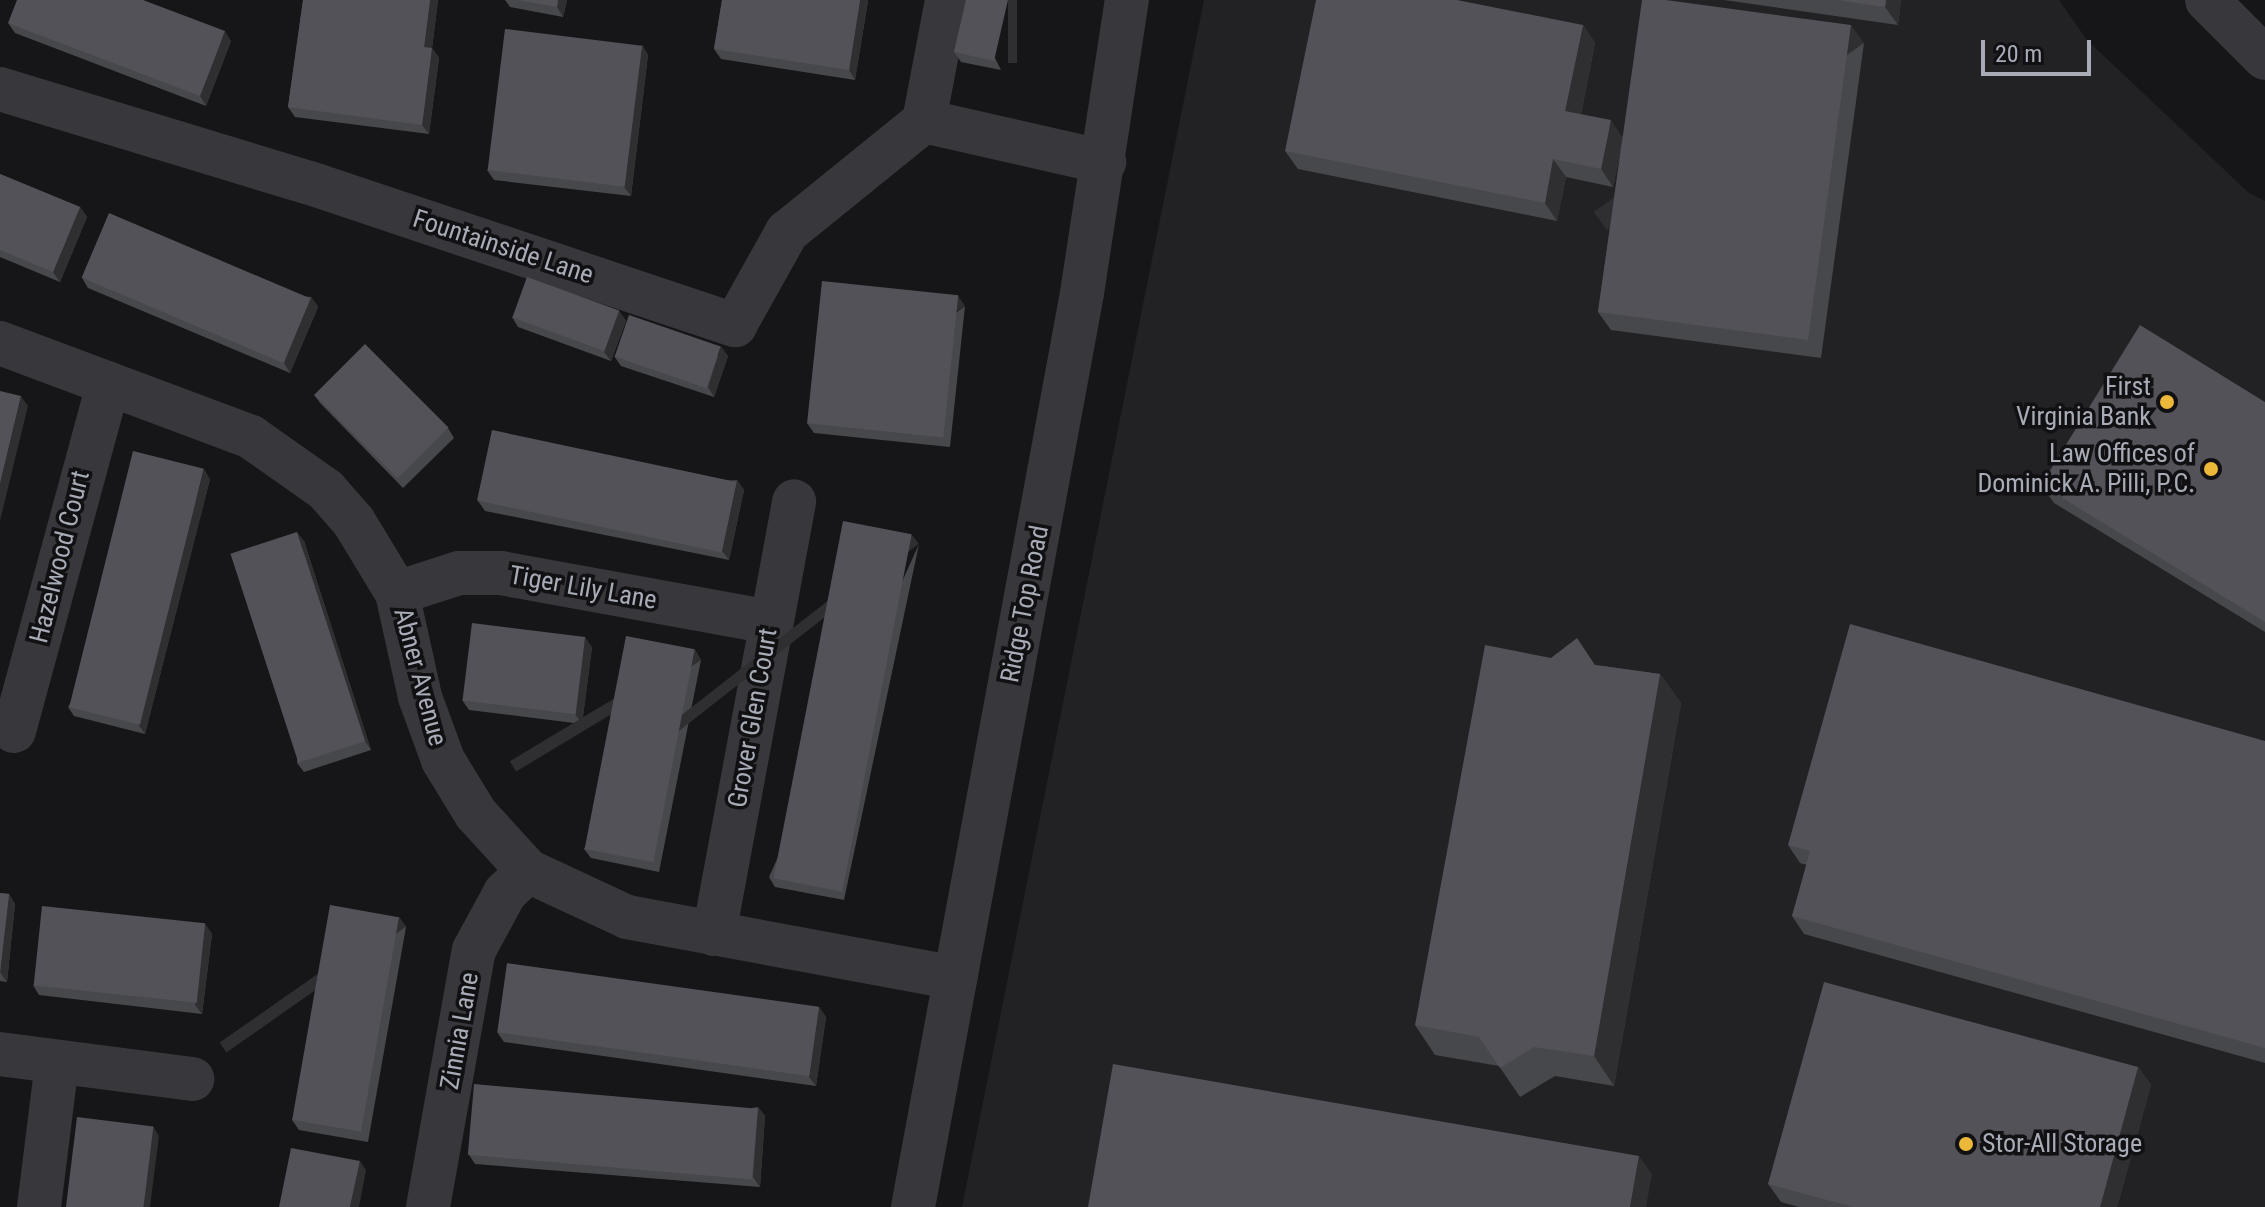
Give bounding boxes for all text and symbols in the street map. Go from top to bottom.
scale bar [1985,24,2095,74]
text: 20 m [1995,40,2042,68]
street label: Fountainside Lane [409,203,597,291]
place label: First Virginia Bank [2016,371,2151,432]
marker: First Virginia Bank [2158,393,2176,411]
place label: Law Offices of Dominick A. Pilli, P.C. [1977,438,2195,500]
marker: Law Offices of Dominick A. Pilli, P.C. [2202,460,2220,478]
street label: Hazelwood Court [24,468,96,646]
street label: Ridge Top Road [994,523,1056,685]
street label: Tiger Lily Lane [507,560,659,616]
street label: Abner Avenue [387,605,453,749]
street label: Grover Glen Court [722,626,784,810]
street label: Zinnia Lane [434,970,486,1092]
place label: Stor-All Storage [1982,1128,2142,1160]
marker: Stor-All Storage [1957,1135,1975,1153]

